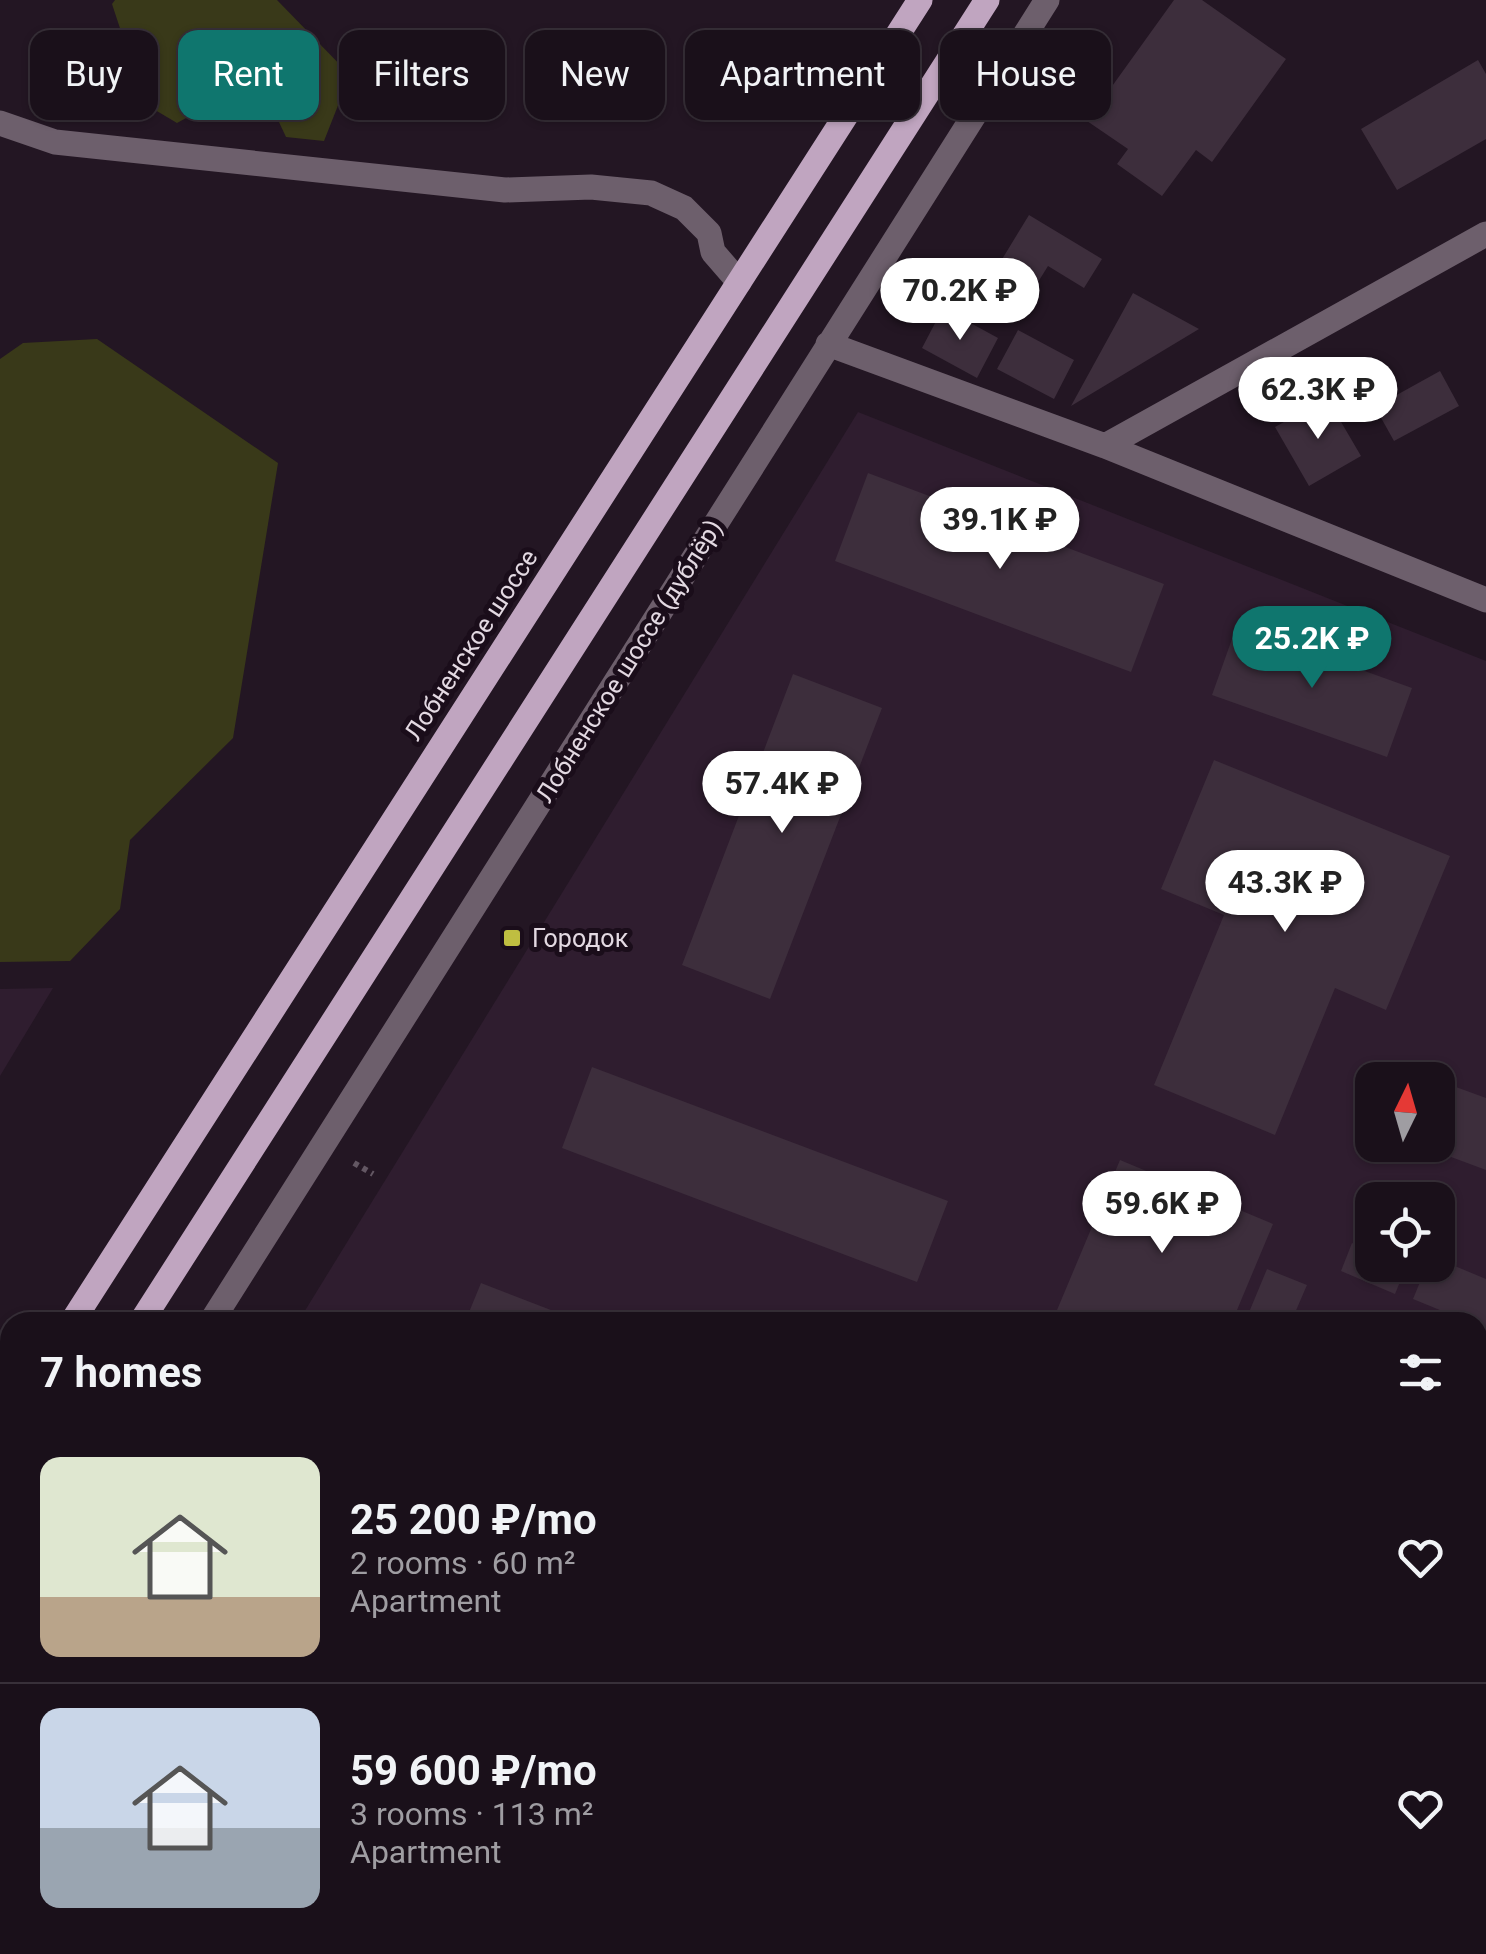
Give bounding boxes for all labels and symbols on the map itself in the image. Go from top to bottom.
pin: 70.2K ₽ [868,258,1052,343]
pin: 62.3K ₽ [1226,357,1410,442]
pin: 39.1K ₽ [908,487,1092,572]
street label: Лобненское шоссе (дублёр) [530,514,728,808]
street label: Лобненское шоссе [398,544,544,746]
pin: 25.2K ₽ [1220,606,1404,691]
pin: 57.4K ₽ [690,751,874,836]
pin: 43.3K ₽ [1193,850,1377,935]
place label: Городок [532,924,629,953]
marker: Городок [501,927,523,949]
north arrow [1355,1062,1455,1162]
pin: 59.6K ₽ [1070,1171,1254,1256]

